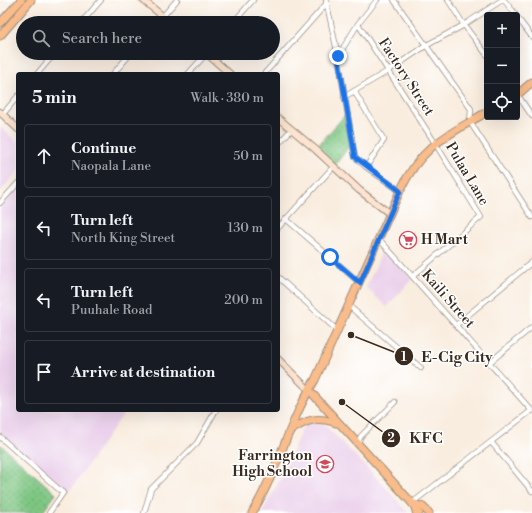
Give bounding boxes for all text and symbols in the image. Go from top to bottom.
map controls [484,12,520,120]
button: + [484,12,520,48]
search box [16,16,280,60]
icon: search [30,27,52,49]
text: Search here [62,29,142,48]
street label: Factory Street [374,35,438,119]
route end [329,47,347,65]
button: − [484,48,520,84]
button: locate [484,84,520,120]
text: 5 min [32,87,77,109]
text: Walk · 380 m [190,90,264,106]
text: Continue [71,139,136,158]
street label: Pulaa Lane [441,139,493,209]
icon: ahead [33,145,55,167]
text: 50 m [233,148,263,164]
text: Naopala Lane [71,158,151,174]
text: Turn left [71,211,133,230]
icon: left [33,217,55,239]
text: 130 m [228,220,263,236]
text: North King Street [71,230,175,246]
supermarket icon: H Mart [398,230,418,250]
place label: H Mart [421,231,469,249]
route start [321,248,339,266]
street label: Kaili Street [418,266,478,332]
text: Turn left [71,283,133,302]
icon: left [33,289,55,311]
text: 200 m [224,292,263,308]
text: Puuhale Road [71,302,152,318]
callout: E-Cig City [394,343,501,370]
text: E-Cig City [421,348,493,367]
text: 1 [401,350,407,365]
icon: arrive [33,361,55,383]
text: Arrive at destination [71,363,215,382]
callout: KFC [381,425,451,452]
text: KFC [409,429,443,448]
text: 2 [387,431,395,446]
place label: Farrington High School [232,447,312,481]
school or university icon: Farrington High School [315,454,335,474]

